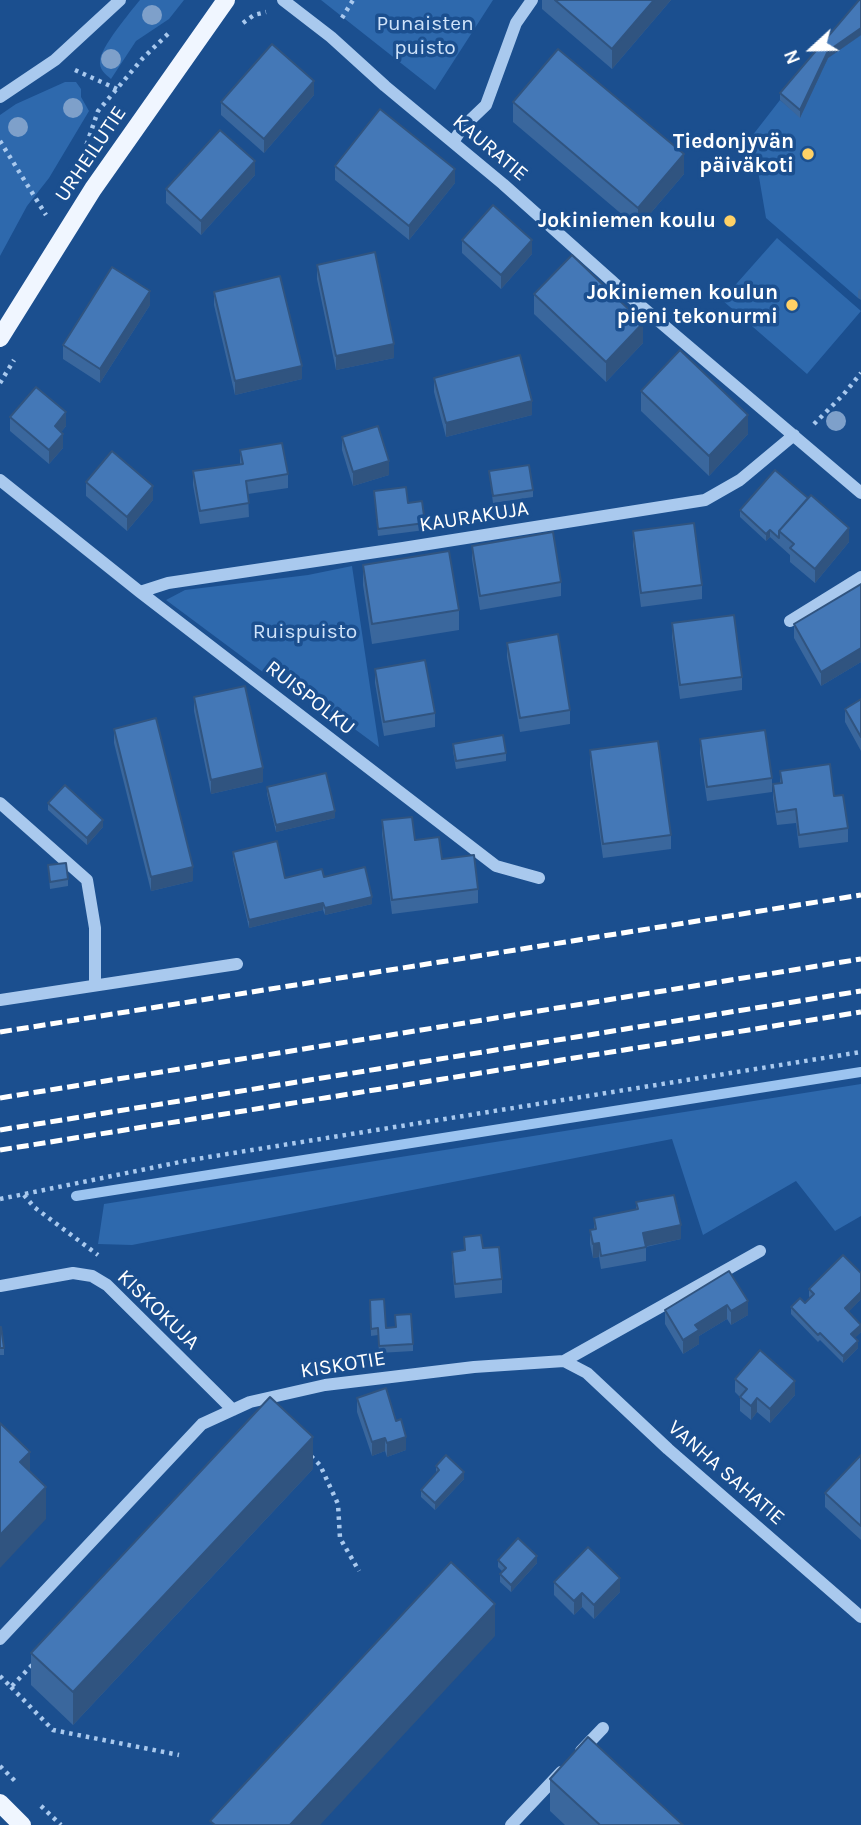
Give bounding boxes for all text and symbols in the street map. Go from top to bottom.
park label: Punaisten puisto [376,11,474,61]
north arrow [777,14,847,84]
text: N [780,46,805,67]
street label: URHEILUTIE [50,101,132,207]
street label: KAURATIE [447,109,533,187]
place label: Tiedonjyvän päiväkoti [673,129,794,179]
marker: Tiedonjyvän päiväkoti [800,146,816,162]
place label: Jokiniemen koulu [538,208,716,234]
marker: Jokiniemen koulu [722,213,738,229]
place label: Jokiniemen koulun pieni tekonurmi [587,280,778,330]
marker: Jokiniemen koulun pieni tekonurmi [784,297,800,313]
street label: KAURAKUJA [417,496,531,538]
park label: Ruispuisto [253,619,357,645]
street label: RUISPOLKU [260,655,360,741]
street label: KISKOKUJA [112,1265,204,1355]
street label: KISKOTIE [299,1346,387,1384]
street label: VANHA SAHATIE [662,1415,790,1531]

